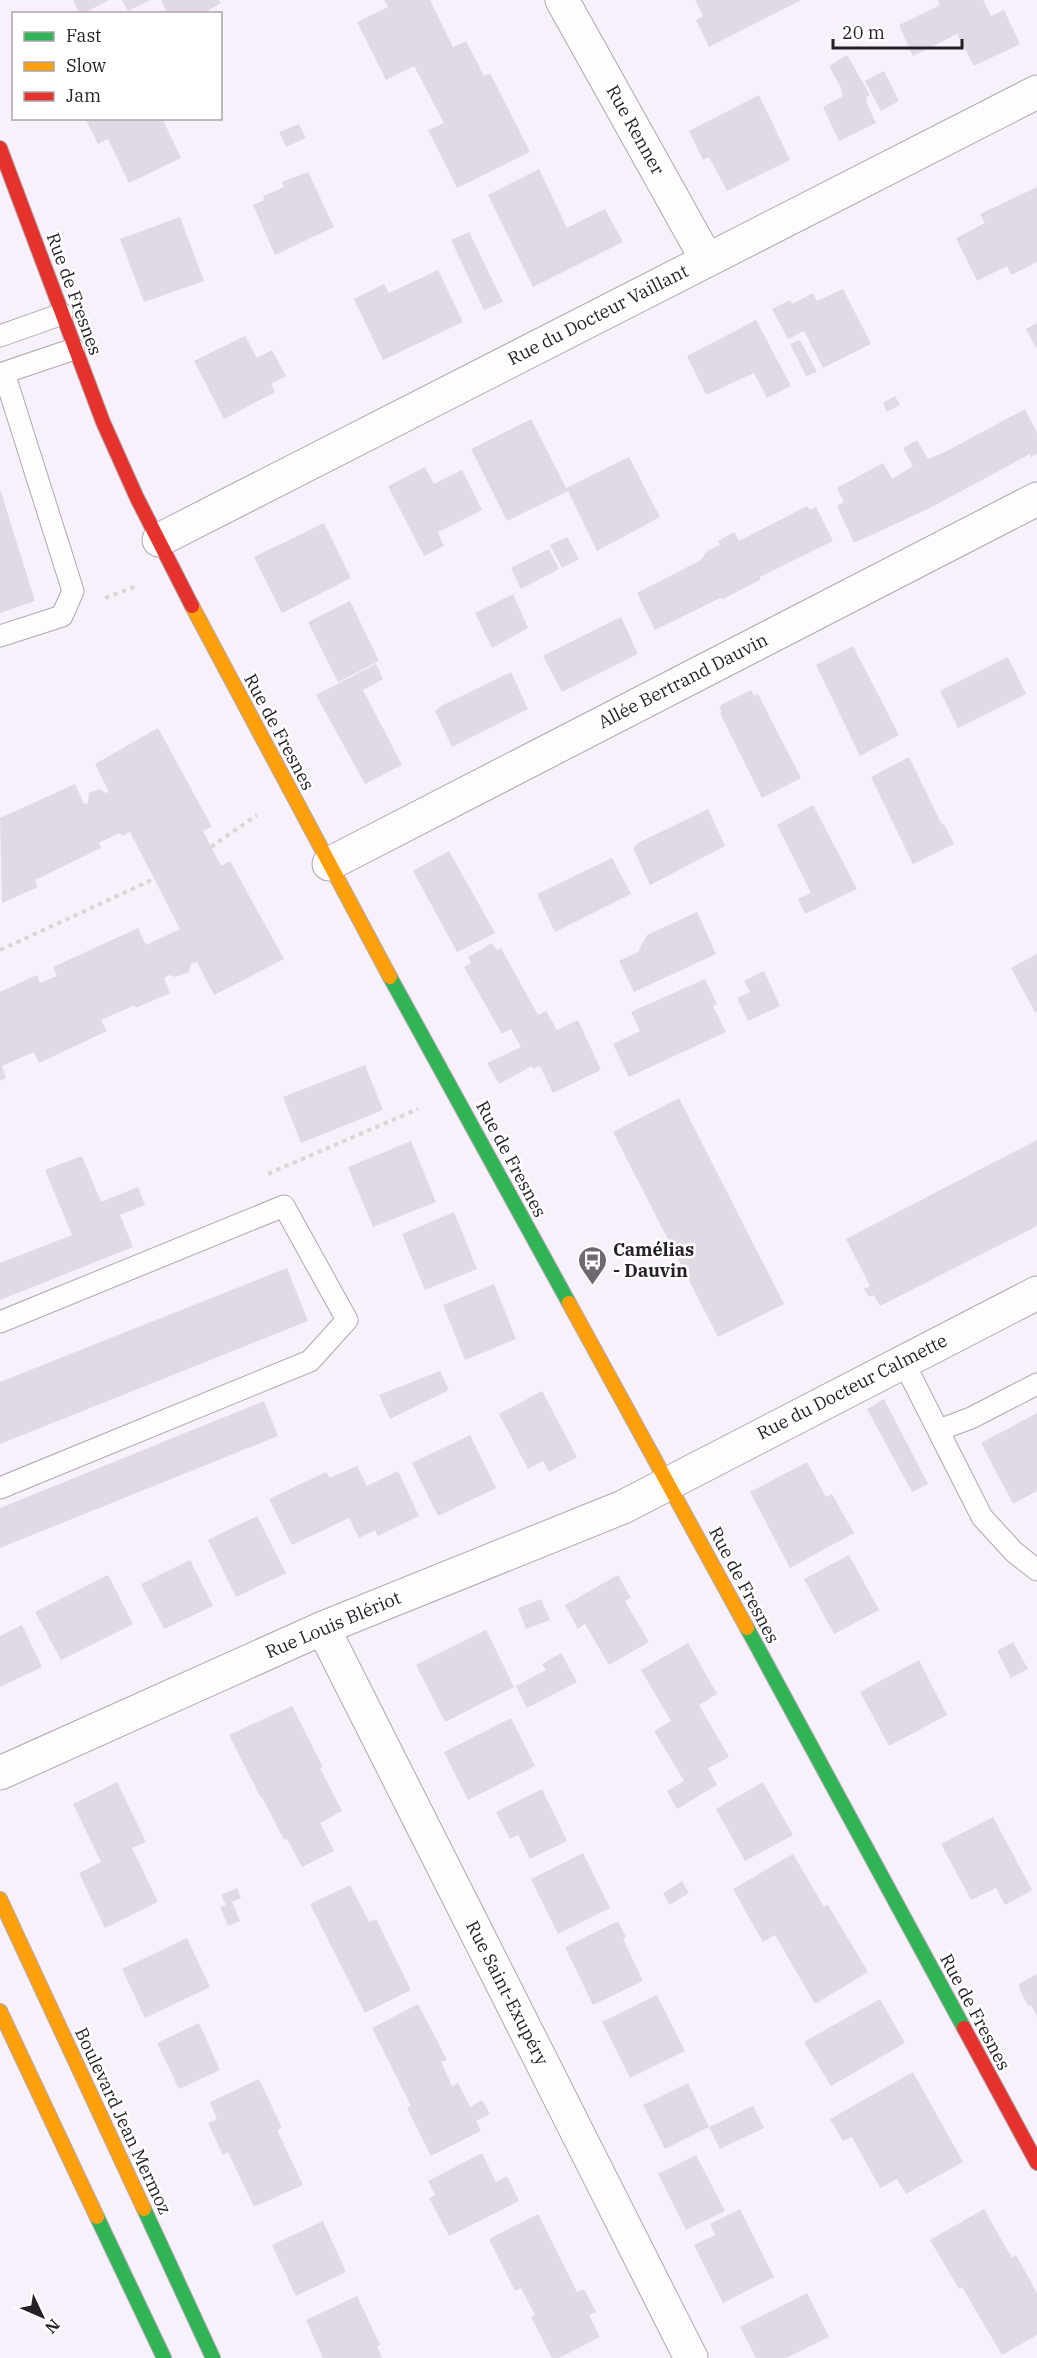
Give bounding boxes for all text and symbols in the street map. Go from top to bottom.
legend [12,12,222,120]
scale bar [833,12,962,50]
text: 20 m [842,21,885,44]
text: Fast [66,24,101,47]
text: Slow [66,54,106,77]
street label: Rue Renner [601,81,670,179]
text: Jam [66,84,101,107]
street label: Rue de Fresnes [42,229,107,358]
street label: Rue du Docteur Vaillant [504,259,692,370]
street label: Allée Bertrand Dauvin [594,628,772,733]
street label: Rue de Fresnes [239,669,320,794]
street label: Rue de Fresnes [471,1096,552,1221]
place label: Camélias - Dauvin [613,1238,694,1282]
bus stop icon: Camélias - Dauvin [576,1244,608,1286]
street label: Rue du Docteur Calmette [753,1329,951,1445]
street label: Rue de Fresnes [704,1522,785,1647]
street label: Rue Louis Blériot [262,1586,404,1663]
street label: Rue Saint-Exupéry [461,1917,554,2069]
street label: Rue de Fresnes [935,1949,1016,2074]
street label: Boulevard Jean Mermoz [70,2024,177,2218]
north arrow [12,2286,72,2346]
text: N [41,2315,64,2338]

